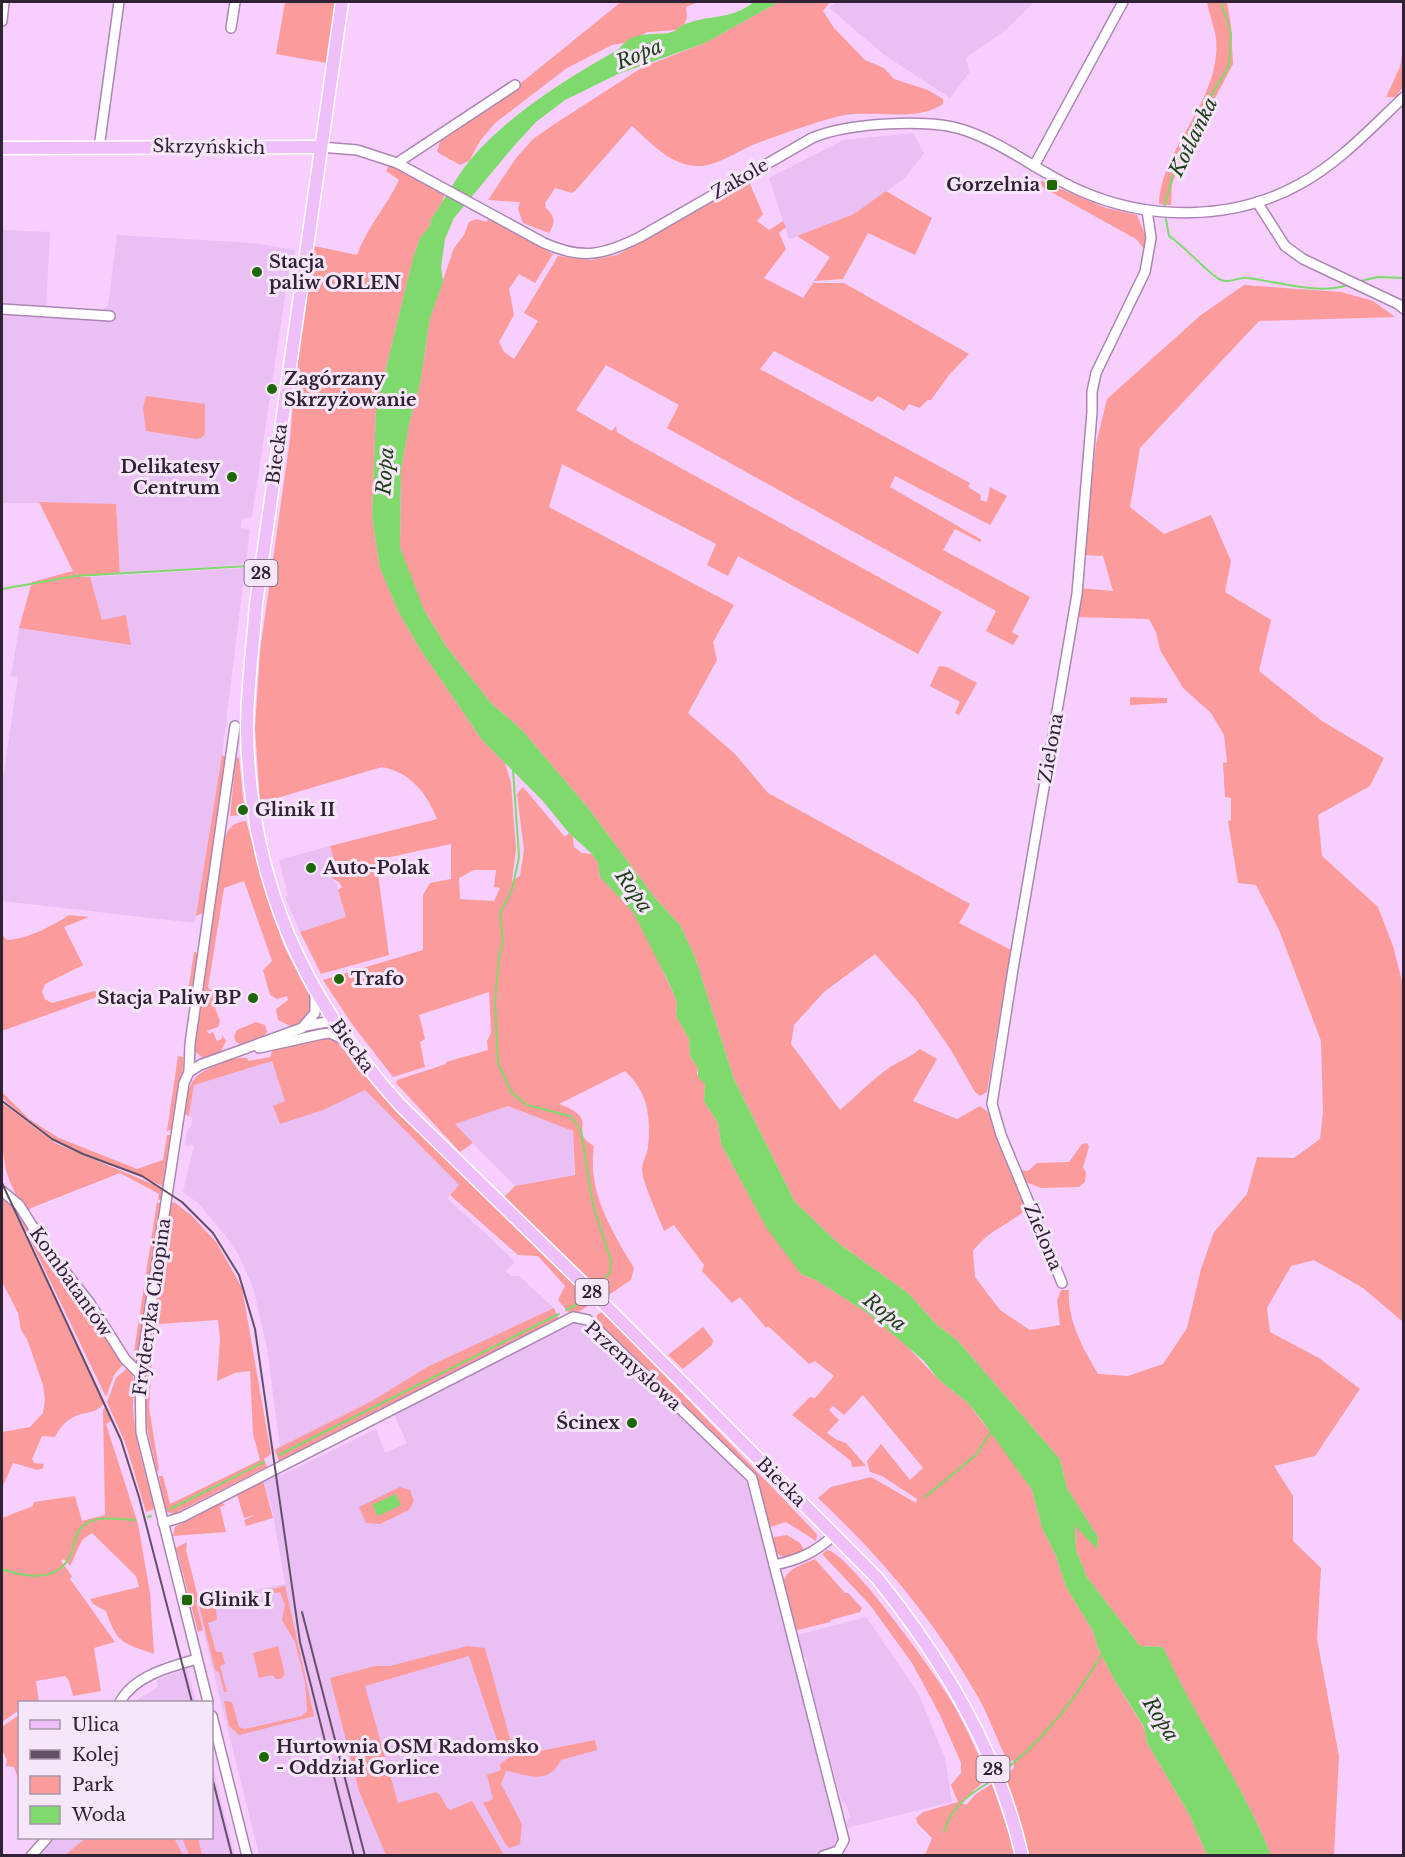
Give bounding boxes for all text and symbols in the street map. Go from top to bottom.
water label: Ropa [611,34,666,74]
water label: Kotlanka [1163,93,1222,181]
street label: Skrzyńskich [152,135,266,159]
street label: Zakole [708,154,772,204]
place label: Gorzelnia [946,174,1041,196]
marker: Gorzelnia [1045,178,1059,192]
place label: Stacja paliw ORLEN [269,251,401,294]
marker: Stacja paliw ORLEN [250,265,264,279]
place label: Zagórzany Skrzyżowanie [284,368,417,411]
marker: Zagórzany Skrzyżowanie [265,382,279,396]
street label: Biecka [262,422,292,486]
water label: Ropa [371,446,399,497]
place label: Delikatesy Centrum [121,456,220,499]
marker: Delikatesy Centrum [225,470,239,484]
road number: 28 [244,560,278,586]
street label: Zielona [1034,711,1068,785]
place label: Glinik II [255,799,335,821]
marker: Glinik II [236,803,250,817]
place label: Auto-Polak [322,857,431,879]
marker: Auto-Polak [304,861,318,875]
water label: Ropa [610,864,658,918]
place label: Trafo [351,968,404,990]
marker: Trafo [332,972,346,986]
place label: Stacja Paliw BP [97,987,241,1009]
marker: Stacja Paliw BP [246,991,260,1005]
street label: Biecka [325,1015,379,1077]
street label: Zielona [1019,1200,1067,1274]
street label: Fryderyka Chopina [129,1217,175,1397]
street label: Kombatantów [25,1223,117,1342]
road number: 28 [576,1279,608,1305]
water label: Ropa [858,1287,911,1336]
street label: Przemysłowa [580,1317,686,1415]
place label: Ścinex [556,1411,620,1434]
marker: Ścinex [625,1416,639,1430]
street label: Biecka [752,1453,810,1511]
place label: Glinik I [199,1589,272,1611]
marker: Glinik I [180,1593,194,1607]
water label: Ropa [1138,1691,1184,1746]
legend [18,1701,213,1839]
text: Ulica [72,1714,119,1736]
place label: Hurtownia OSM Radomsko - Oddział Gorlice [276,1736,539,1779]
text: Kolej [72,1744,119,1766]
marker: Hurtownia OSM Radomsko - Oddział Gorlice [257,1750,271,1764]
road number: 28 [976,1756,1010,1782]
text: Park [72,1774,114,1796]
text: Woda [71,1804,126,1826]

